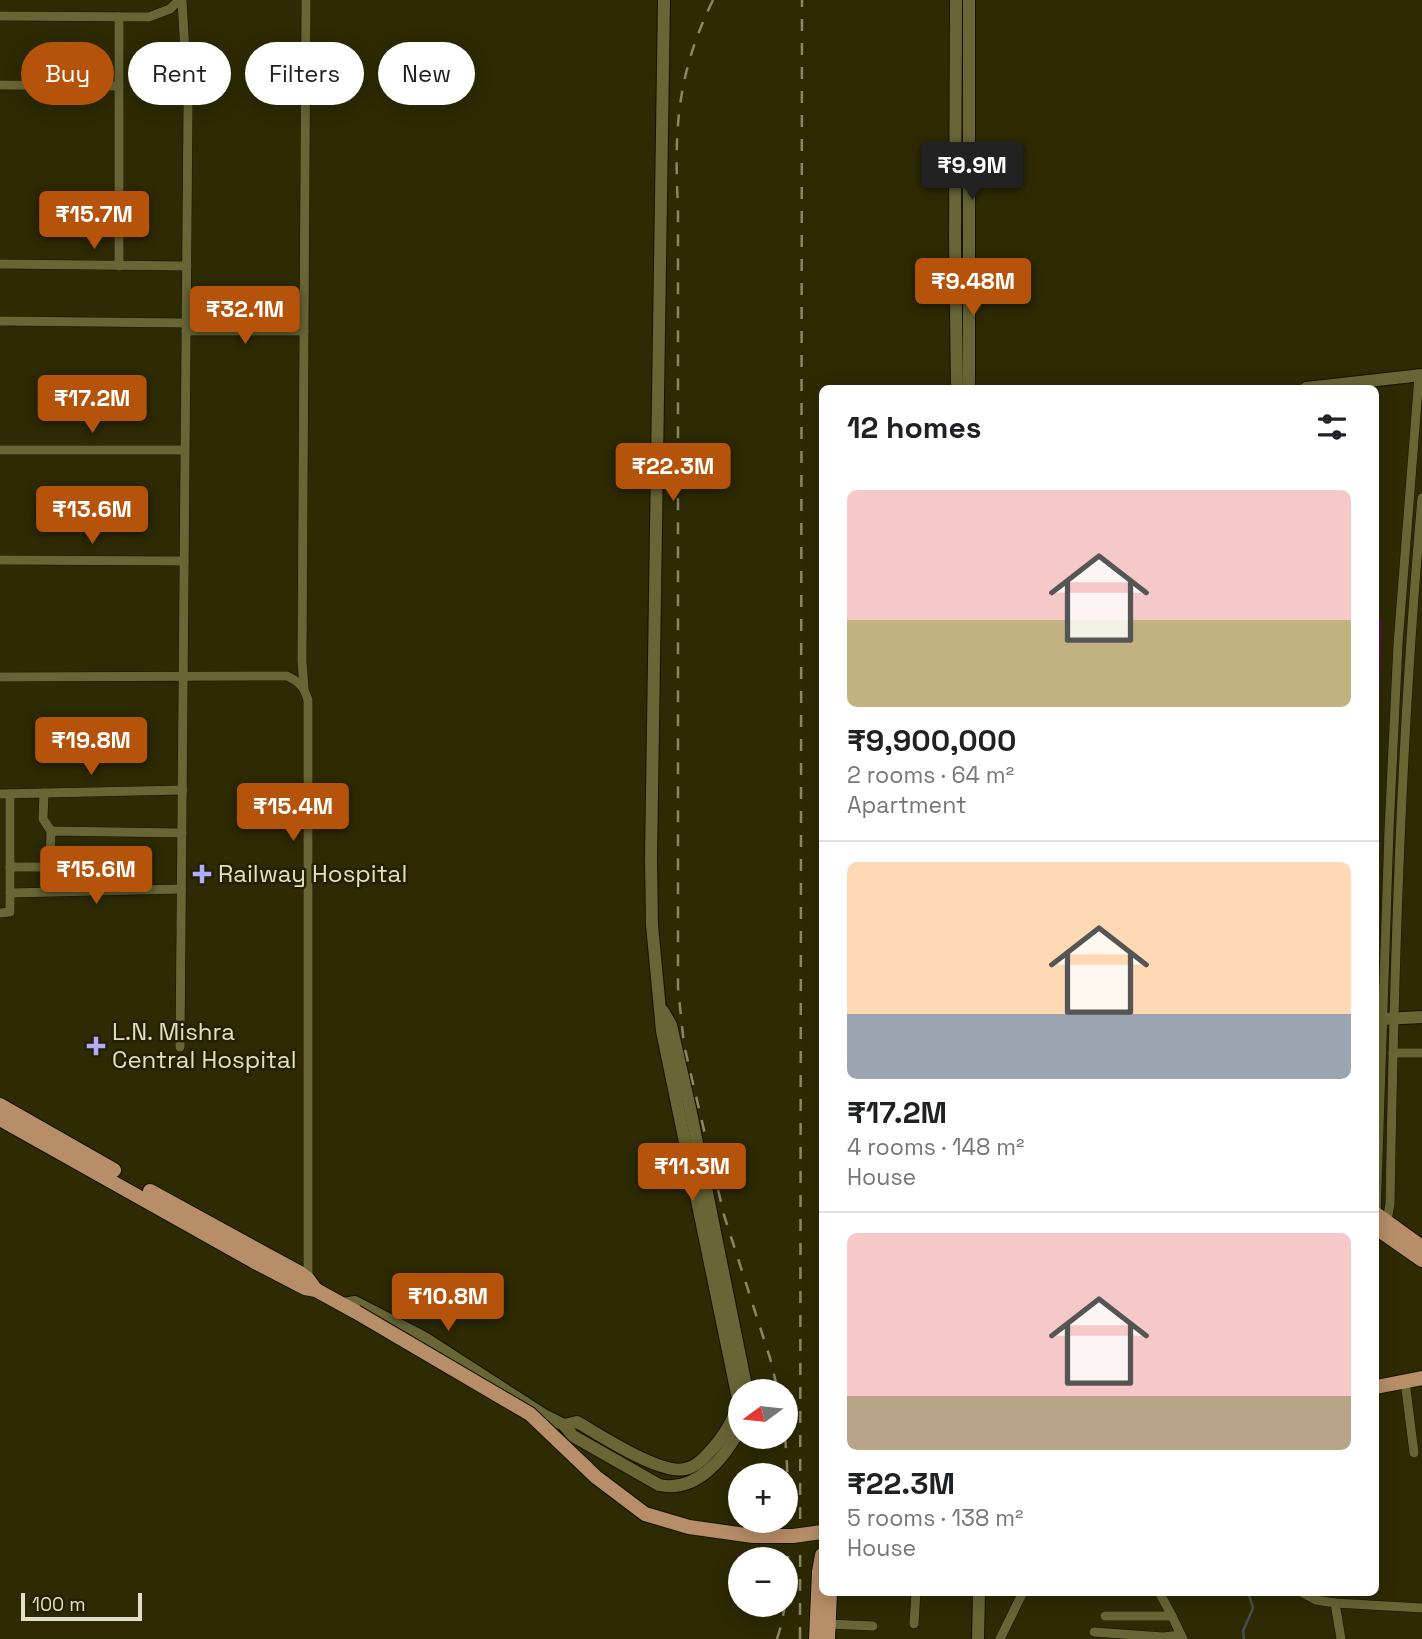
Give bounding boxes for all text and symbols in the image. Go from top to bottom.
chip: Buy [21,42,114,105]
chip: Rent [128,42,231,105]
chip: Filters [245,42,364,105]
chip: New [378,42,475,105]
pin: ₹9.9M [923,142,1021,202]
text: ₹9.9M [937,150,1007,180]
pin: ₹15.7M [37,191,151,251]
text: ₹15.7M [55,199,133,229]
pin: ₹9.48M [916,258,1030,318]
text: ₹9.48M [931,266,1015,296]
pin: ₹32.1M [188,286,302,346]
text: ₹32.1M [206,294,284,324]
pin: ₹17.2M [35,376,149,435]
text: ₹17.2M [54,383,130,413]
text: 12 homes [847,408,982,447]
icon: filters [1313,408,1351,446]
pin: ₹22.3M [616,444,730,503]
text: ₹22.3M [632,451,714,481]
pin: ₹13.6M [35,486,149,546]
text: ₹13.6M [52,494,132,524]
icon: home [1036,535,1162,661]
pin: ₹19.8M [34,718,148,777]
text: ₹9,900,000 [847,721,1017,760]
text: ₹19.8M [51,725,131,755]
text: 2 rooms · 64 m² [847,760,1014,790]
pin: ₹15.4M [236,784,350,843]
text: Apartment [847,790,967,820]
text: ₹15.4M [253,791,333,821]
pin: ₹15.6M [39,846,153,906]
text: ₹15.6M [56,854,136,884]
place label: Railway Hospital [218,858,407,889]
marker: Railway Hospital [192,864,212,884]
icon: home [1036,907,1162,1033]
place label: L.N. Mishra Central Hospital [112,1016,297,1075]
marker: L.N. Mishra Central Hospital [86,1036,106,1056]
text: ₹17.2M [847,1093,947,1132]
text: 4 rooms · 148 m² [847,1132,1024,1162]
pin: ₹11.3M [635,1144,749,1203]
text: ₹11.3M [654,1151,730,1181]
text: House [847,1162,916,1192]
pin: ₹10.8M [391,1274,505,1333]
icon: home [1036,1278,1162,1404]
text: ₹10.8M [408,1281,488,1311]
north arrow [728,1379,798,1449]
map controls [728,1379,798,1617]
button: + [728,1463,798,1533]
text: ₹22.3M [847,1464,955,1503]
text: 5 rooms · 138 m² [847,1503,1023,1533]
text: House [847,1533,916,1563]
button: − [728,1547,798,1617]
scale bar [21,1590,142,1622]
text: 100 m [32,1592,86,1617]

